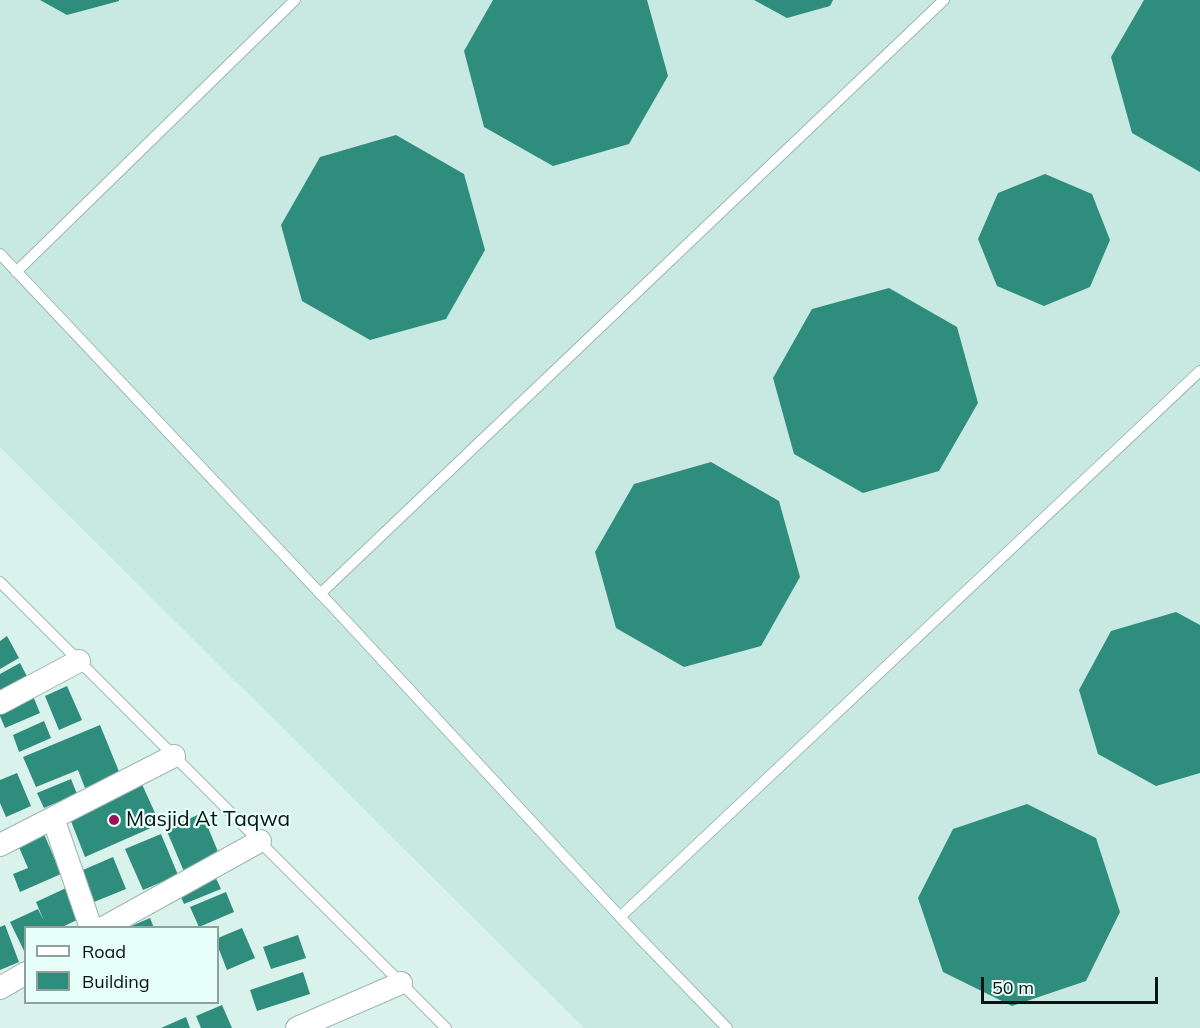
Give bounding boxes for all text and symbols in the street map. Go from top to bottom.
place label: Masjid At Taqwa [126,807,290,833]
marker: Masjid At Taqwa [107,813,121,827]
legend [24,926,219,1004]
text: Road [82,940,126,963]
scale bar [984,965,1161,1003]
text: Building [82,970,150,993]
text: 50 m [992,976,1034,999]

